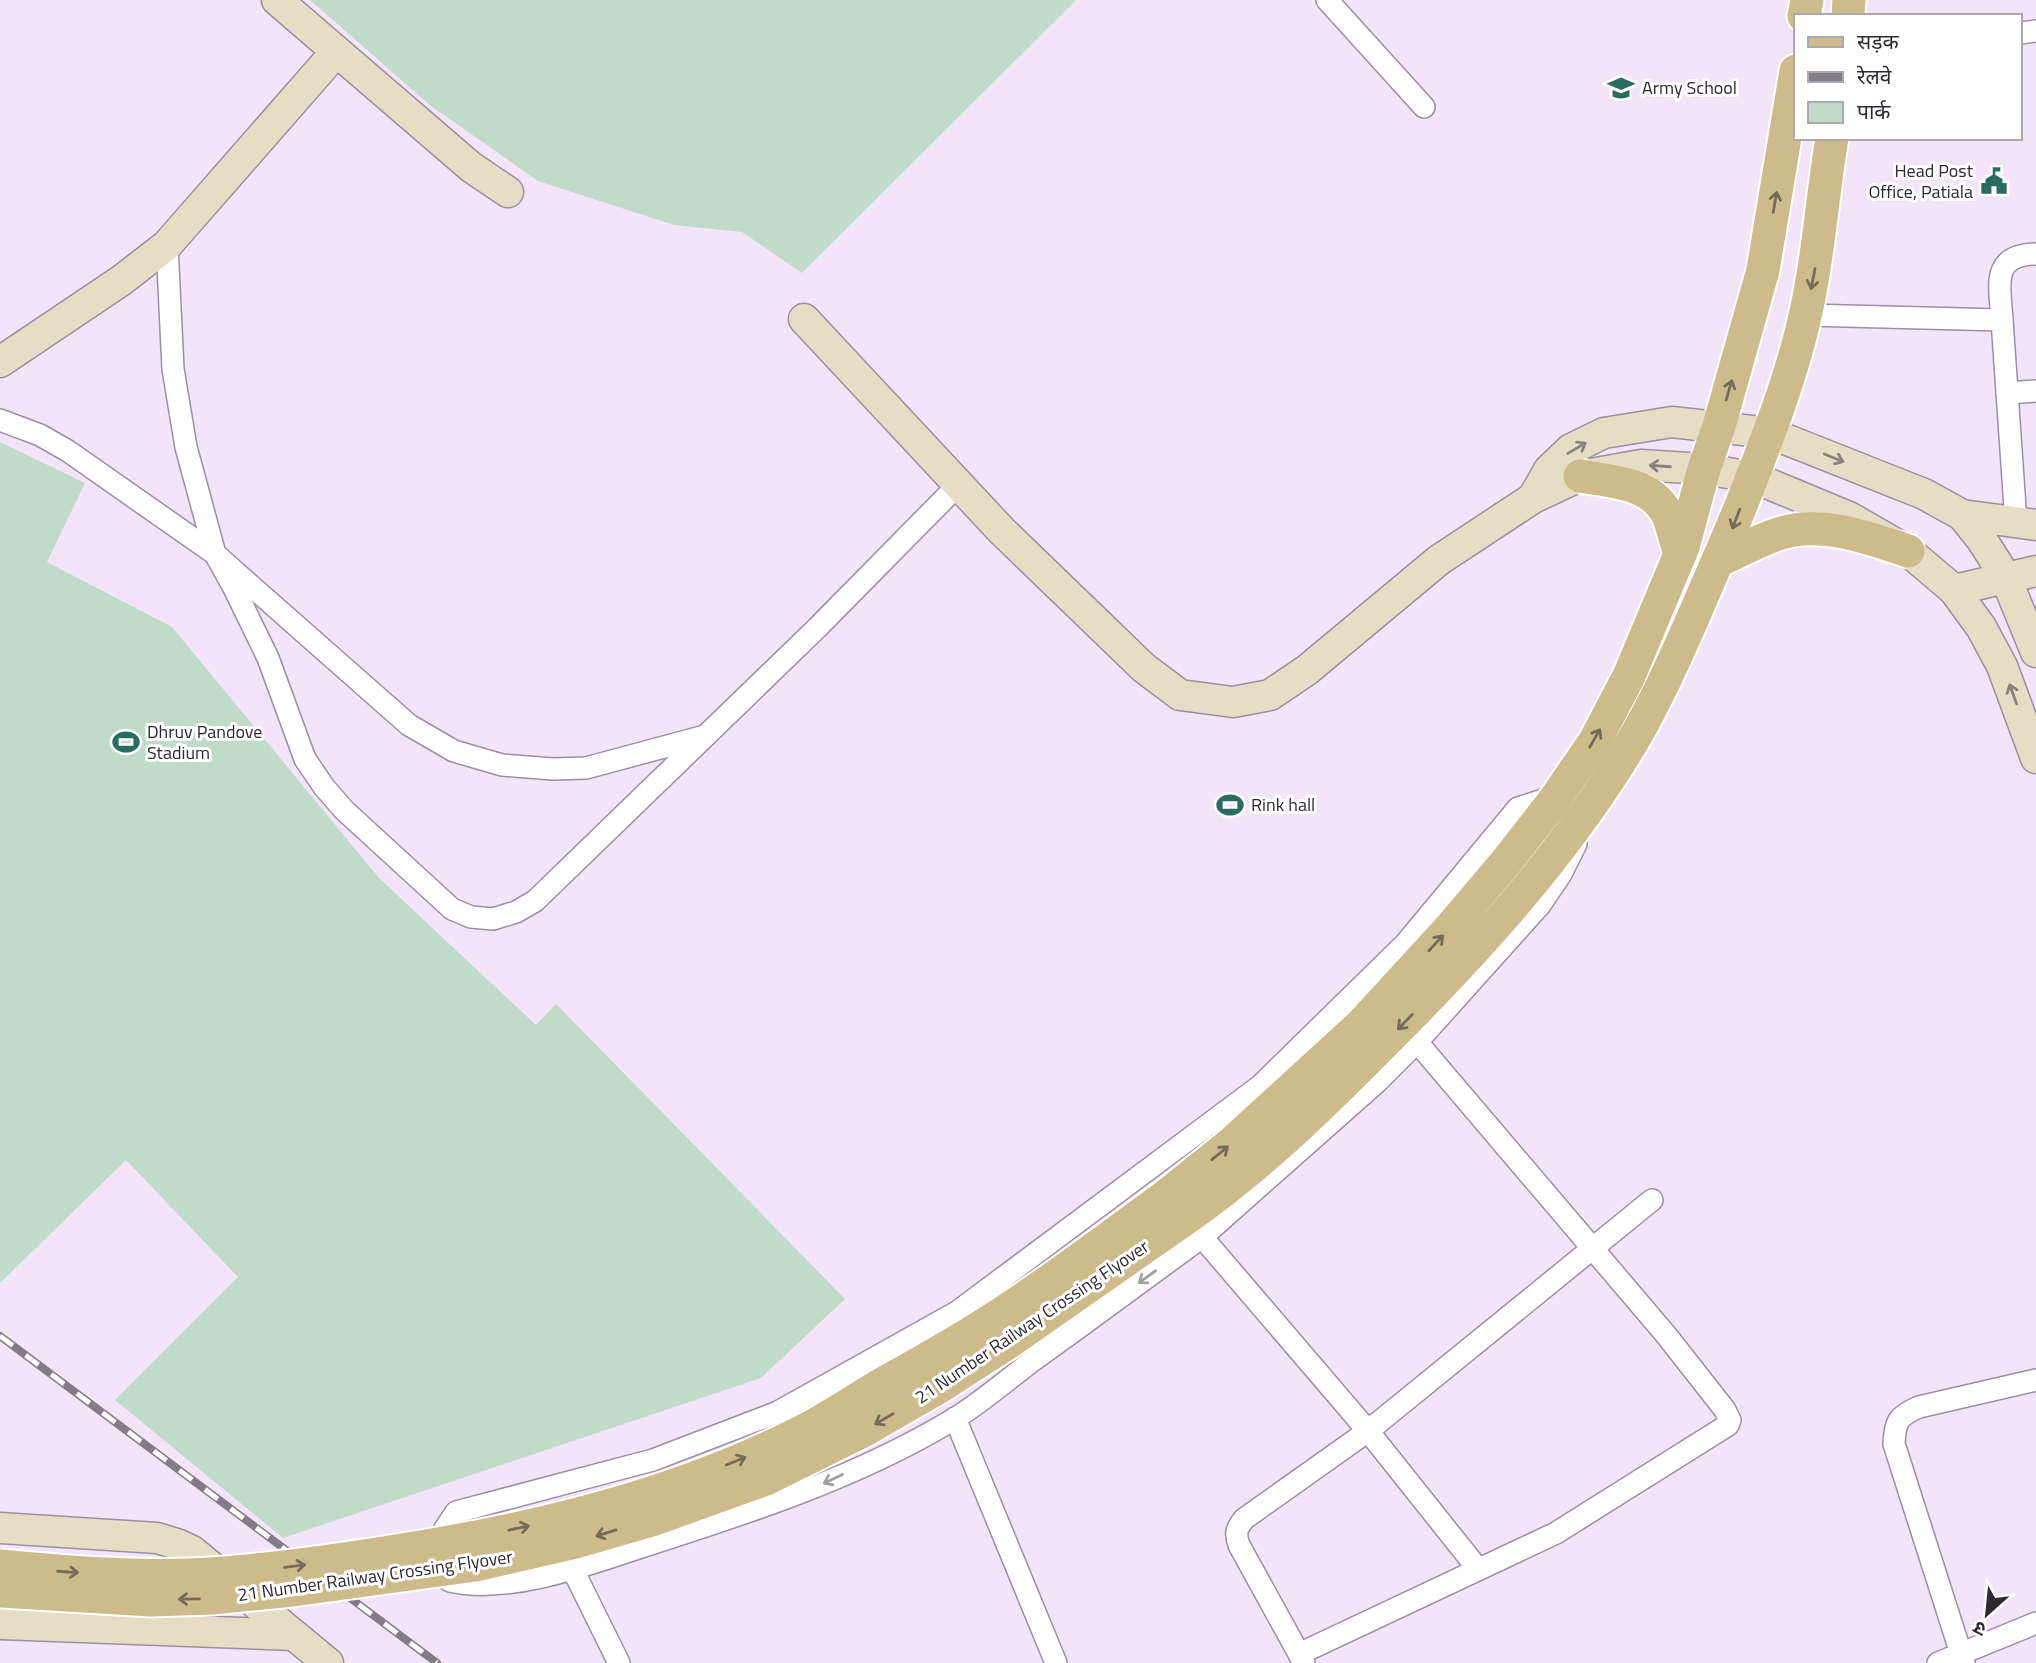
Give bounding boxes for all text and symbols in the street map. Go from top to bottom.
legend [1794,14,2022,140]
text: सड़क [1857,25,1899,57]
text: रेलवे [1856,60,1892,92]
school or university icon: Army School [1606,73,1636,103]
place label: Army School [1642,74,1737,101]
text: पार्क [1857,95,1891,127]
place label: Head Post Office, Patiala [1868,157,1974,205]
public building icon: Head Post Office, Patiala [1979,166,2009,196]
one-way arrow [1769,191,1782,214]
one-way arrow [1805,267,1819,290]
one-way arrow [1723,379,1736,402]
one-way arrow [1566,440,1586,454]
one-way arrow [1822,453,1844,466]
one-way arrow [1650,459,1672,472]
one-way arrow [1729,507,1742,529]
one-way arrow [2005,683,2018,705]
place label: Dhruv Pandove Stadium [147,718,262,766]
sports icon: Dhruv Pandove Stadium [111,727,141,757]
one-way arrow [1589,729,1603,749]
sports icon: Rink hall [1215,790,1245,820]
place label: Rink hall [1251,791,1315,818]
one-way arrow [1428,934,1444,952]
one-way arrow [1397,1013,1414,1030]
one-way arrow [1211,1145,1229,1160]
street label: 21 Number Railway Crossing Flyover [909,1233,1154,1410]
one-way arrow [1138,1270,1157,1285]
one-way arrow [874,1412,894,1426]
one-way arrow [725,1454,746,1467]
one-way arrow [823,1473,844,1486]
one-way arrow [507,1521,530,1535]
one-way arrow [596,1528,618,1541]
street label: 21 Number Railway Crossing Flyover [236,1543,514,1608]
one-way arrow [283,1559,306,1572]
one-way arrow [56,1566,79,1579]
north arrow [1952,1579,2022,1649]
one-way arrow [178,1592,201,1606]
text: उ [1967,1614,1991,1645]

